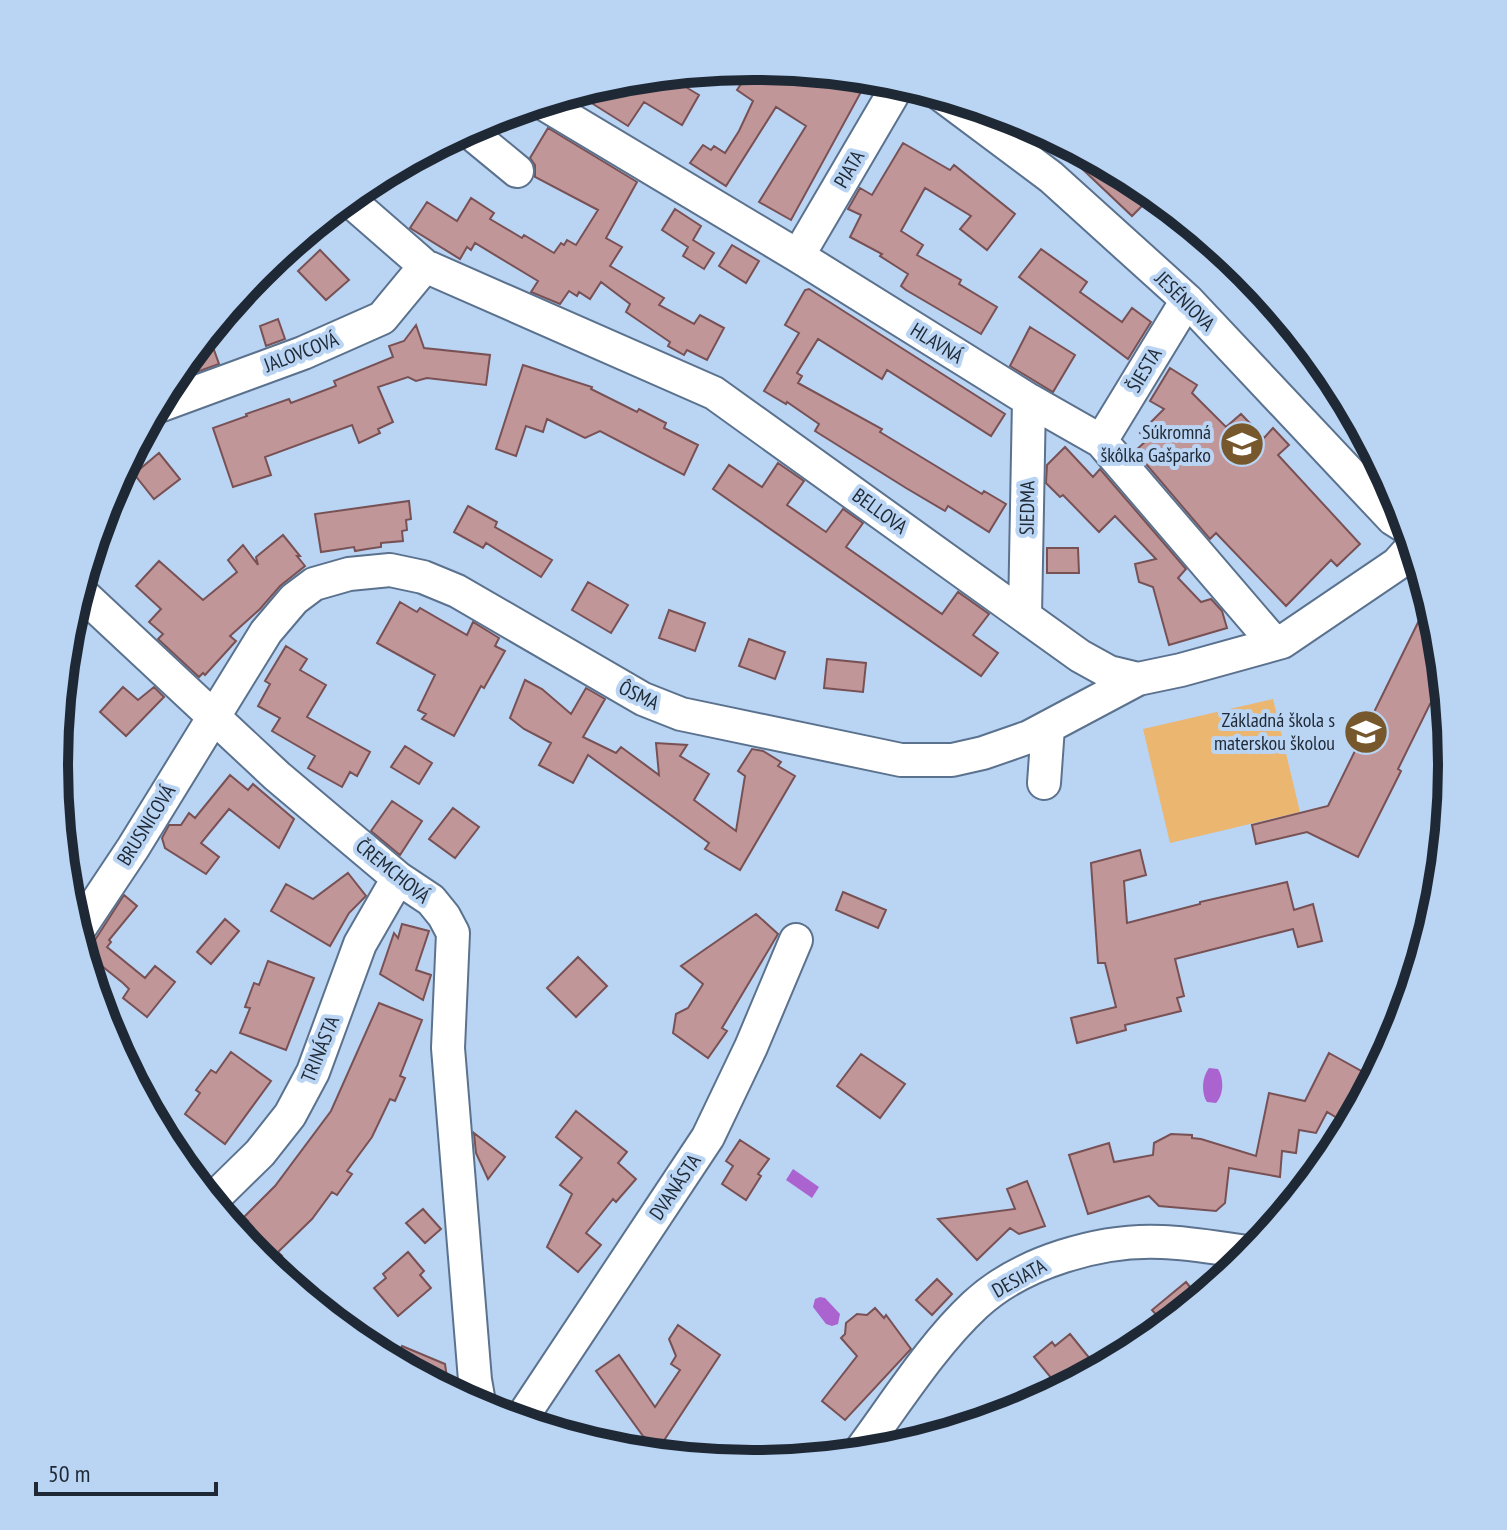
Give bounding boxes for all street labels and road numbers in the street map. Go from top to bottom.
street label: PIATA [828,145,870,193]
street label: JESÉNIOVA [1149,265,1221,337]
street label: HLAVNÁ [906,317,969,369]
street label: JALOVCOVÁ [259,326,343,378]
street label: ŠIESTA [1121,342,1168,397]
street label: SIEDMA [1014,480,1040,535]
street label: BELLOVA [847,482,913,540]
street label: ÔSMA [615,674,664,716]
street label: BRUSNICOVÁ [111,779,181,870]
street label: ČREMCHOVÁ [350,833,436,909]
street label: TRINÁSTA [295,1012,345,1086]
street label: DVANÁSTA [644,1149,707,1225]
street label: DESIATA [987,1252,1051,1303]

